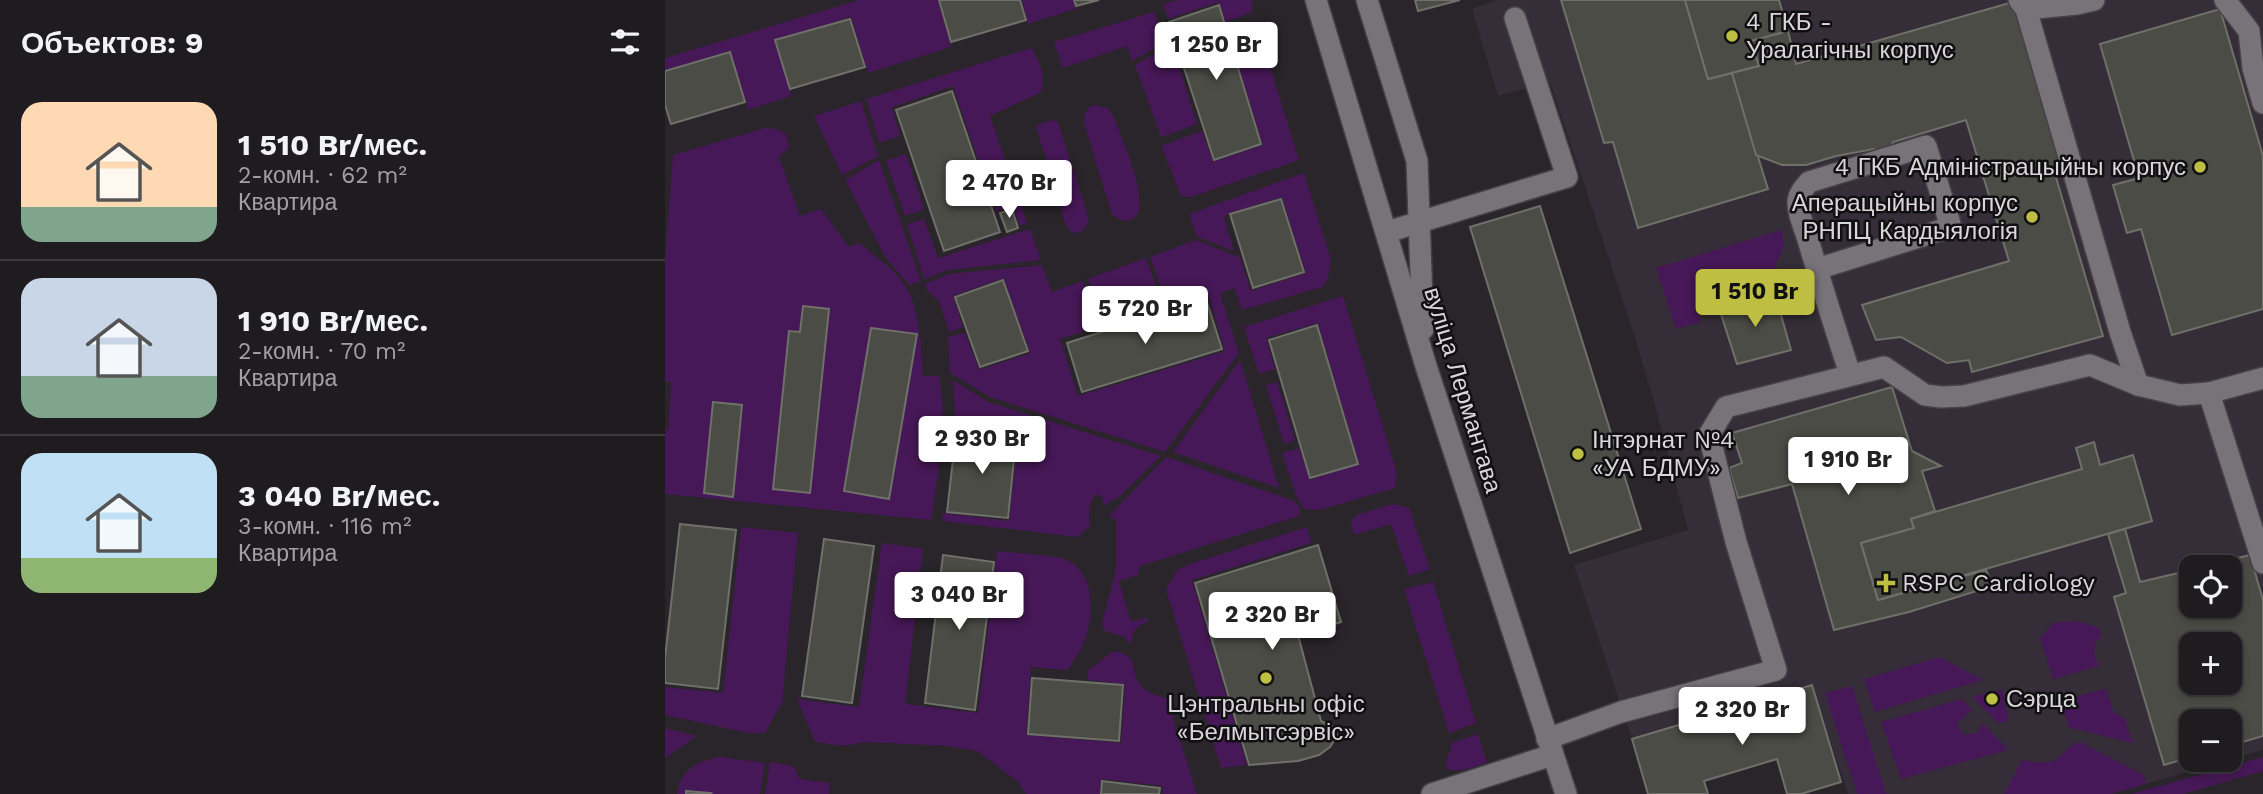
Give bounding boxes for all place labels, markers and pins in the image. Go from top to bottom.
place label: 4 ГКБ - Уралагічны корпус [1746,8,1954,64]
pin: 1 250 Br [1144,22,1288,82]
marker: 4 ГКБ - Уралагічны корпус [1724,28,1740,44]
place label: 4 ГКБ Адміністрацыйны корпус [1835,153,2186,181]
marker: 4 ГКБ Адміністрацыйны корпус [2192,159,2208,175]
pin: 2 470 Br [937,160,1081,220]
place label: Аперацыйны корпус РНПЦ Кардыялогія [1792,189,2018,245]
marker: Аперацыйны корпус РНПЦ Кардыялогія [2024,209,2040,225]
pin: 1 510 Br [1683,270,1827,329]
pin: 5 720 Br [1073,286,1217,346]
pin: 2 930 Br [910,416,1054,476]
place label: Інтэрнат №4 «УА БДМУ» [1592,426,1735,482]
pin: 1 910 Br [1776,438,1920,497]
marker: Інтэрнат №4 «УА БДМУ» [1570,446,1586,462]
place label: RSPC Cardiology [1902,569,2095,597]
pin: 3 040 Br [887,572,1031,632]
marker: RSPC Cardiology [1876,573,1896,593]
pin: 2 320 Br [1200,592,1344,652]
marker: Цэнтральны офiс «Белмытсэрвіс» [1258,670,1274,686]
place label: Сэрца [2006,685,2077,713]
pin: 2 320 Br [1670,688,1814,747]
place label: Цэнтральны офiс «Белмытсэрвіс» [1167,690,1365,746]
marker: Сэрца [1984,691,2000,707]

